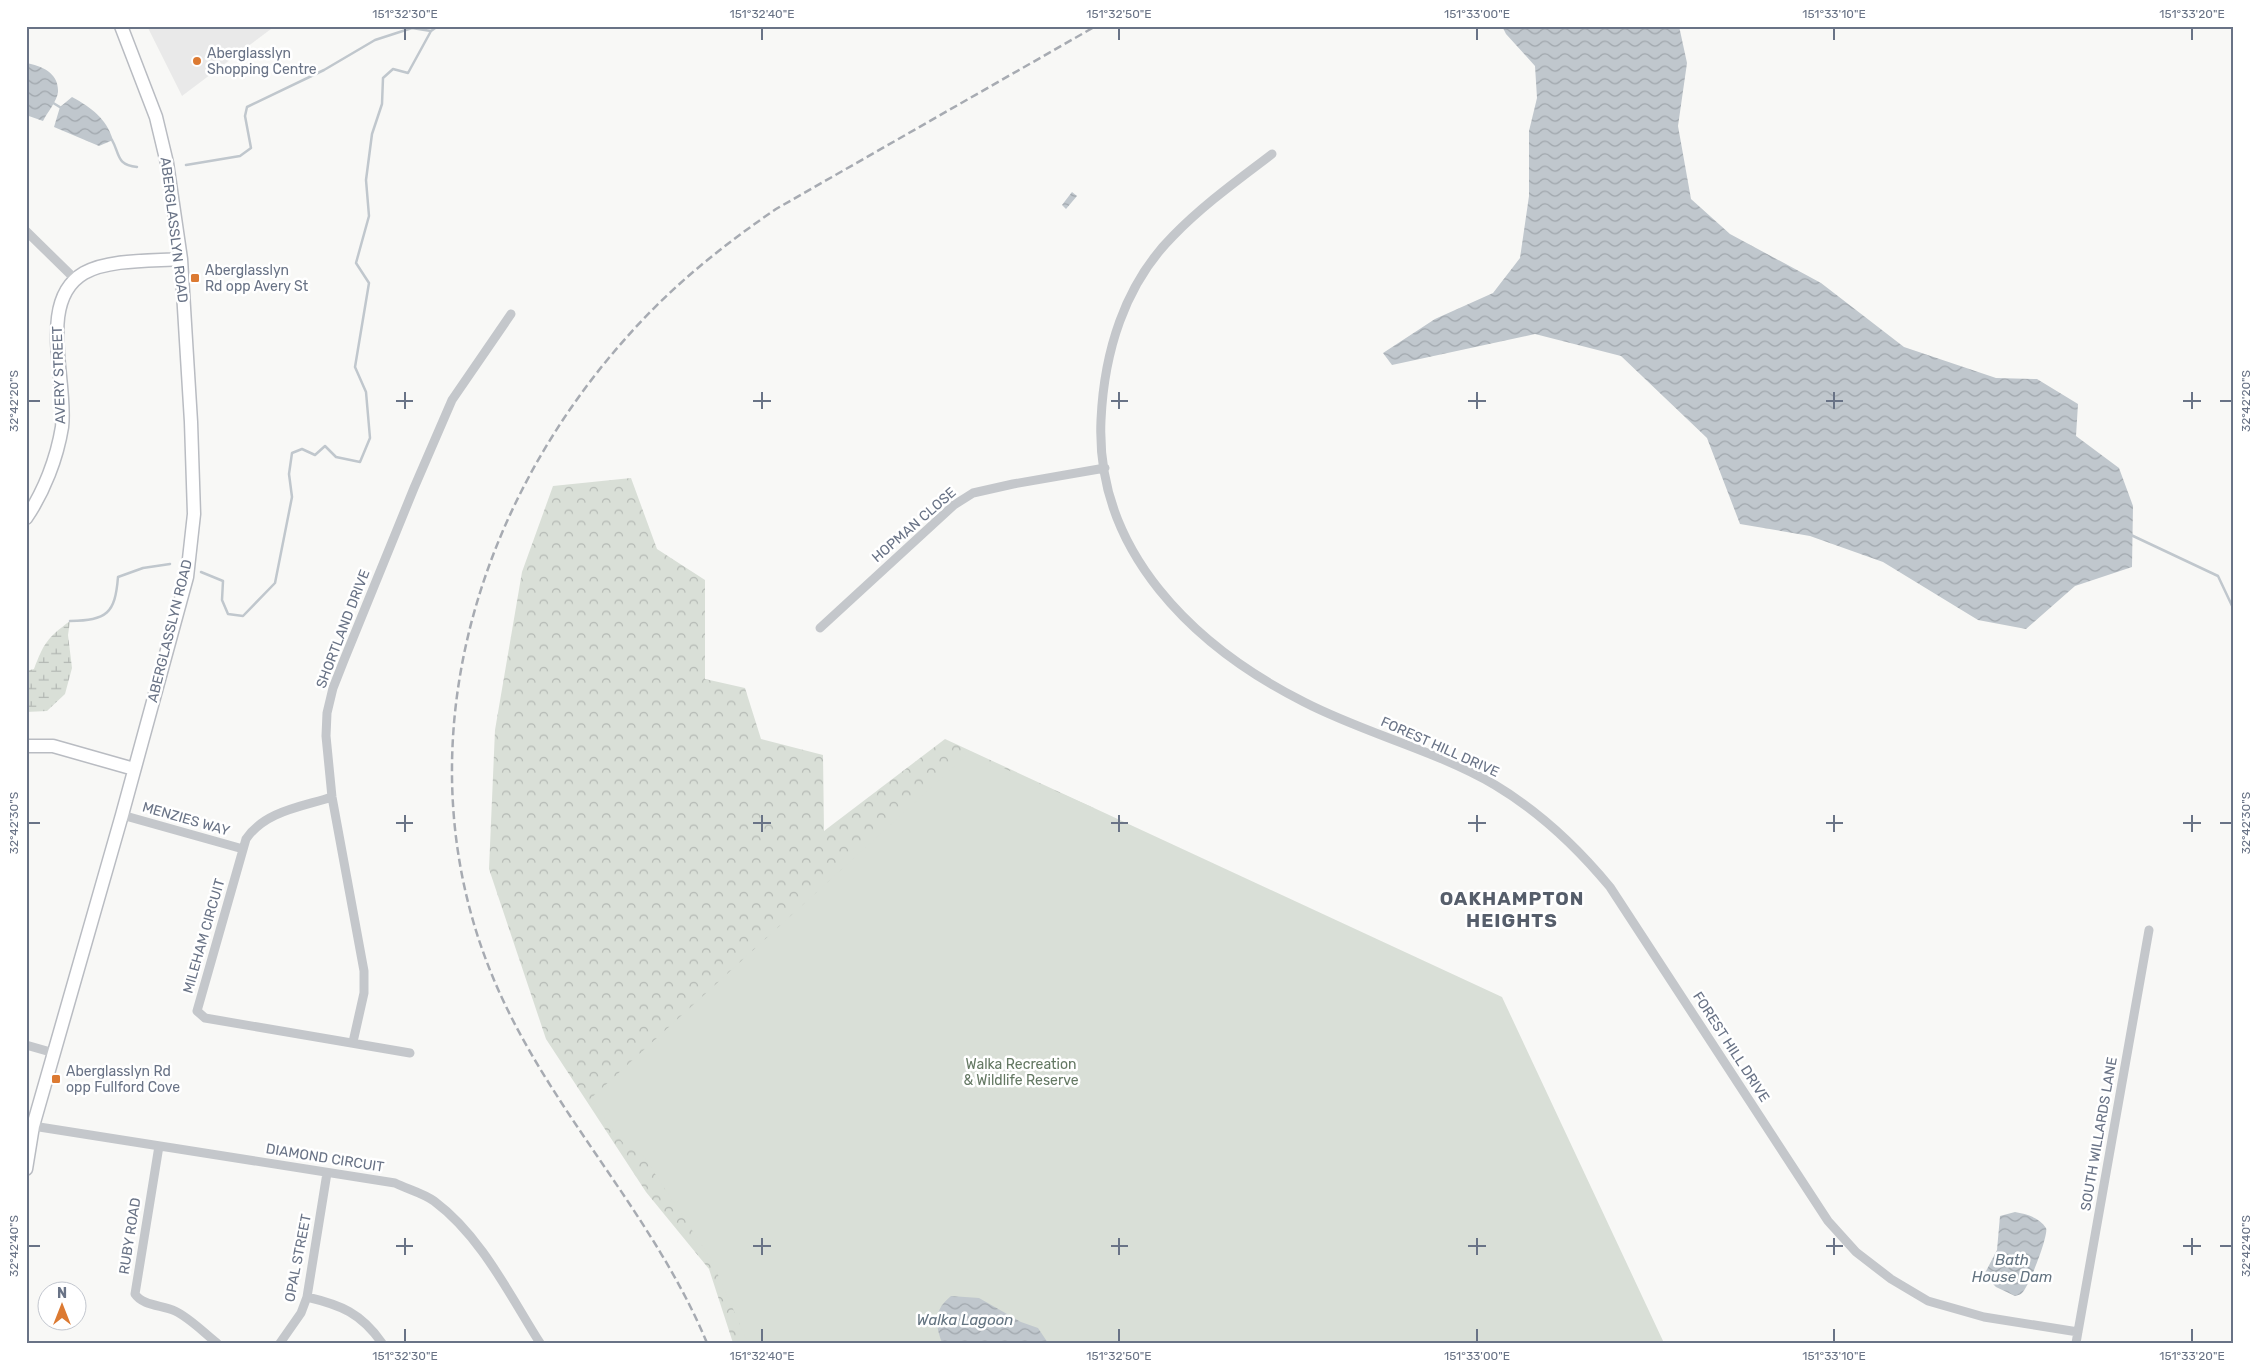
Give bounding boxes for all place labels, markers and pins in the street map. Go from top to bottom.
place label: Aberglasslyn Shopping Centre [207,45,317,78]
marker: Aberglasslyn Shopping Centre [191,55,203,67]
place label: Aberglasslyn Rd opp Avery St [205,262,309,295]
marker: Aberglasslyn Rd opp Avery St [189,272,201,284]
place label: Aberglasslyn Rd opp Fullford Cove [66,1063,180,1096]
marker: Aberglasslyn Rd opp Fullford Cove [50,1073,62,1085]

